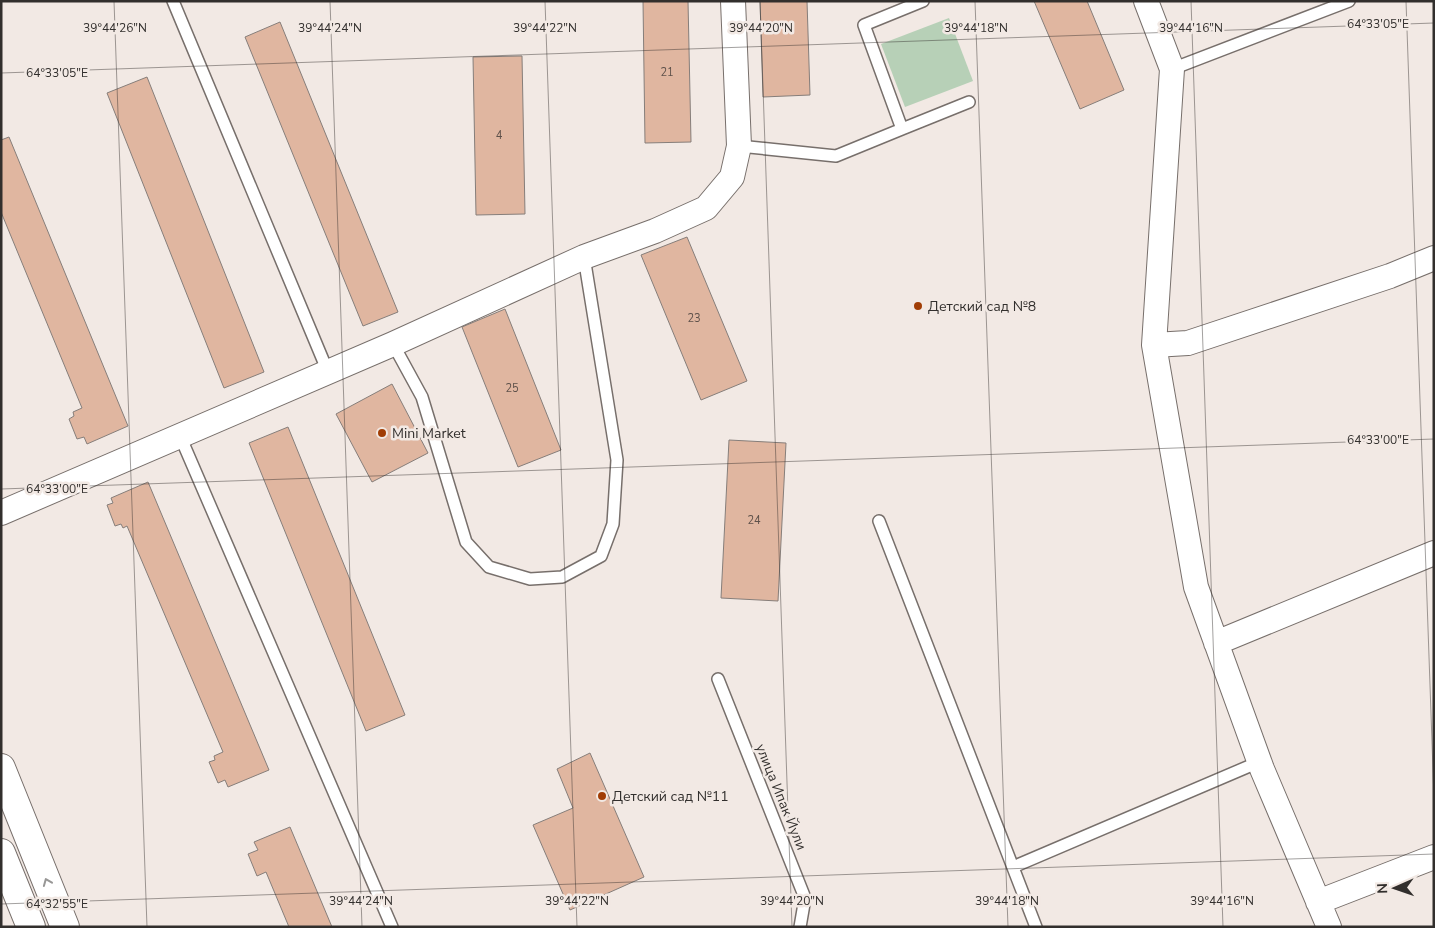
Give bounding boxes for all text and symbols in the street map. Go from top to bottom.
text: 64°33'05"E [1347,16,1409,32]
text: 39°44'26"N [83,20,147,36]
text: 39°44'24"N [298,20,362,36]
text: 39°44'22"N [513,20,577,36]
text: 39°44'20"N [729,20,793,36]
text: 39°44'18"N [944,20,1008,36]
text: 39°44'16"N [1159,20,1223,36]
text: 64°33'05"E [26,65,88,81]
house number: 21 [660,65,674,80]
house number: 4 [496,128,503,143]
place label: Детский сад №8 [928,297,1036,316]
marker: Детский сад №8 [912,300,924,312]
house number: 23 [687,311,701,326]
house number: 25 [505,381,519,396]
place label: Mini Market [392,424,466,443]
marker: Mini Market [376,427,388,439]
text: 64°33'00"E [1347,432,1409,448]
text: 64°33'00"E [26,481,88,497]
house number: 24 [747,513,761,528]
street label: улица Ипак Йули [751,741,811,853]
place label: Детский сад №11 [612,787,729,806]
marker: Детский сад №11 [596,790,608,802]
north arrow [1370,863,1420,913]
one-way arrow [43,878,53,886]
text: N [1373,883,1392,894]
text: 39°44'24"N [329,893,393,909]
text: 39°44'22"N [545,893,609,909]
text: 39°44'20"N [760,893,824,909]
text: 39°44'18"N [975,893,1039,909]
text: 39°44'16"N [1190,893,1254,909]
text: 64°32'55"E [26,896,88,912]

